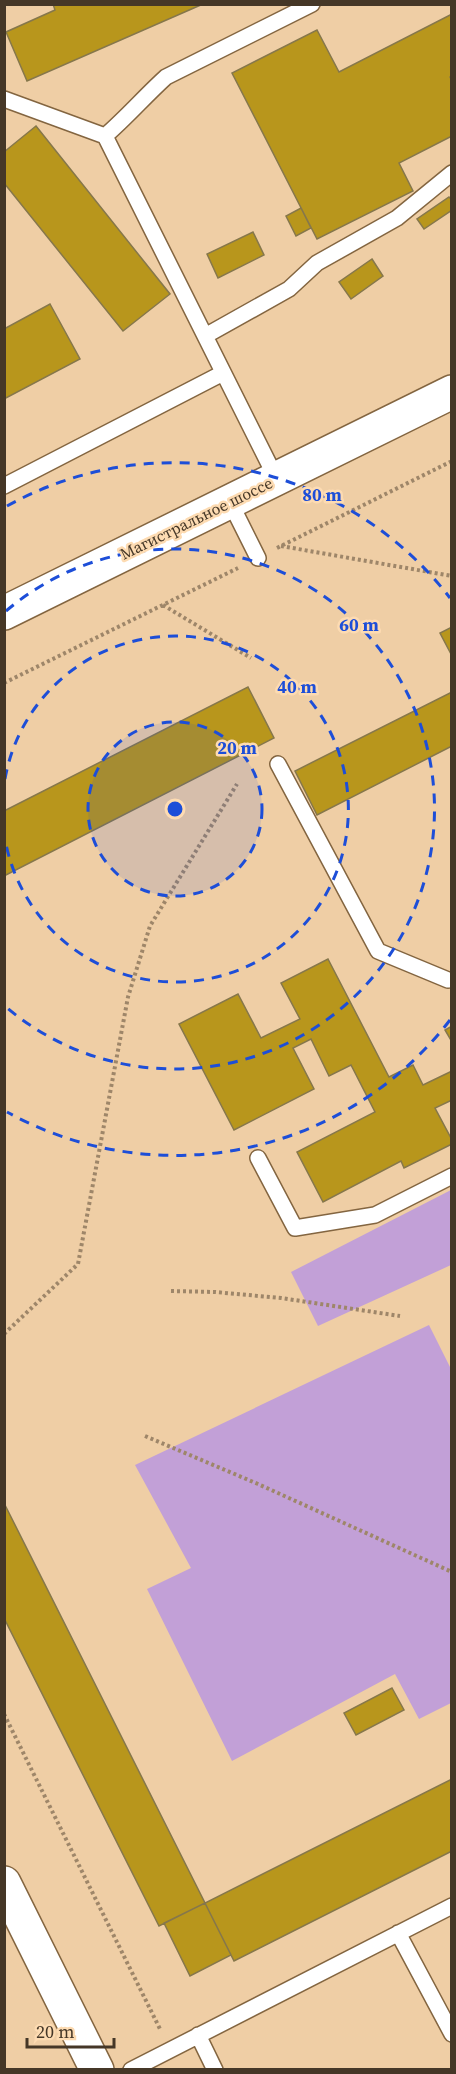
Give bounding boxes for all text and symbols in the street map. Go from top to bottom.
street label: Магистральное шоссе [116,471,276,565]
text: 80 m [302,482,342,507]
text: 60 m [339,612,379,637]
text: 40 m [277,674,317,699]
text: 20 m [217,735,257,760]
centre of rings [165,799,185,819]
scale bar [27,2011,114,2049]
text: 20 m [36,2019,74,2044]

